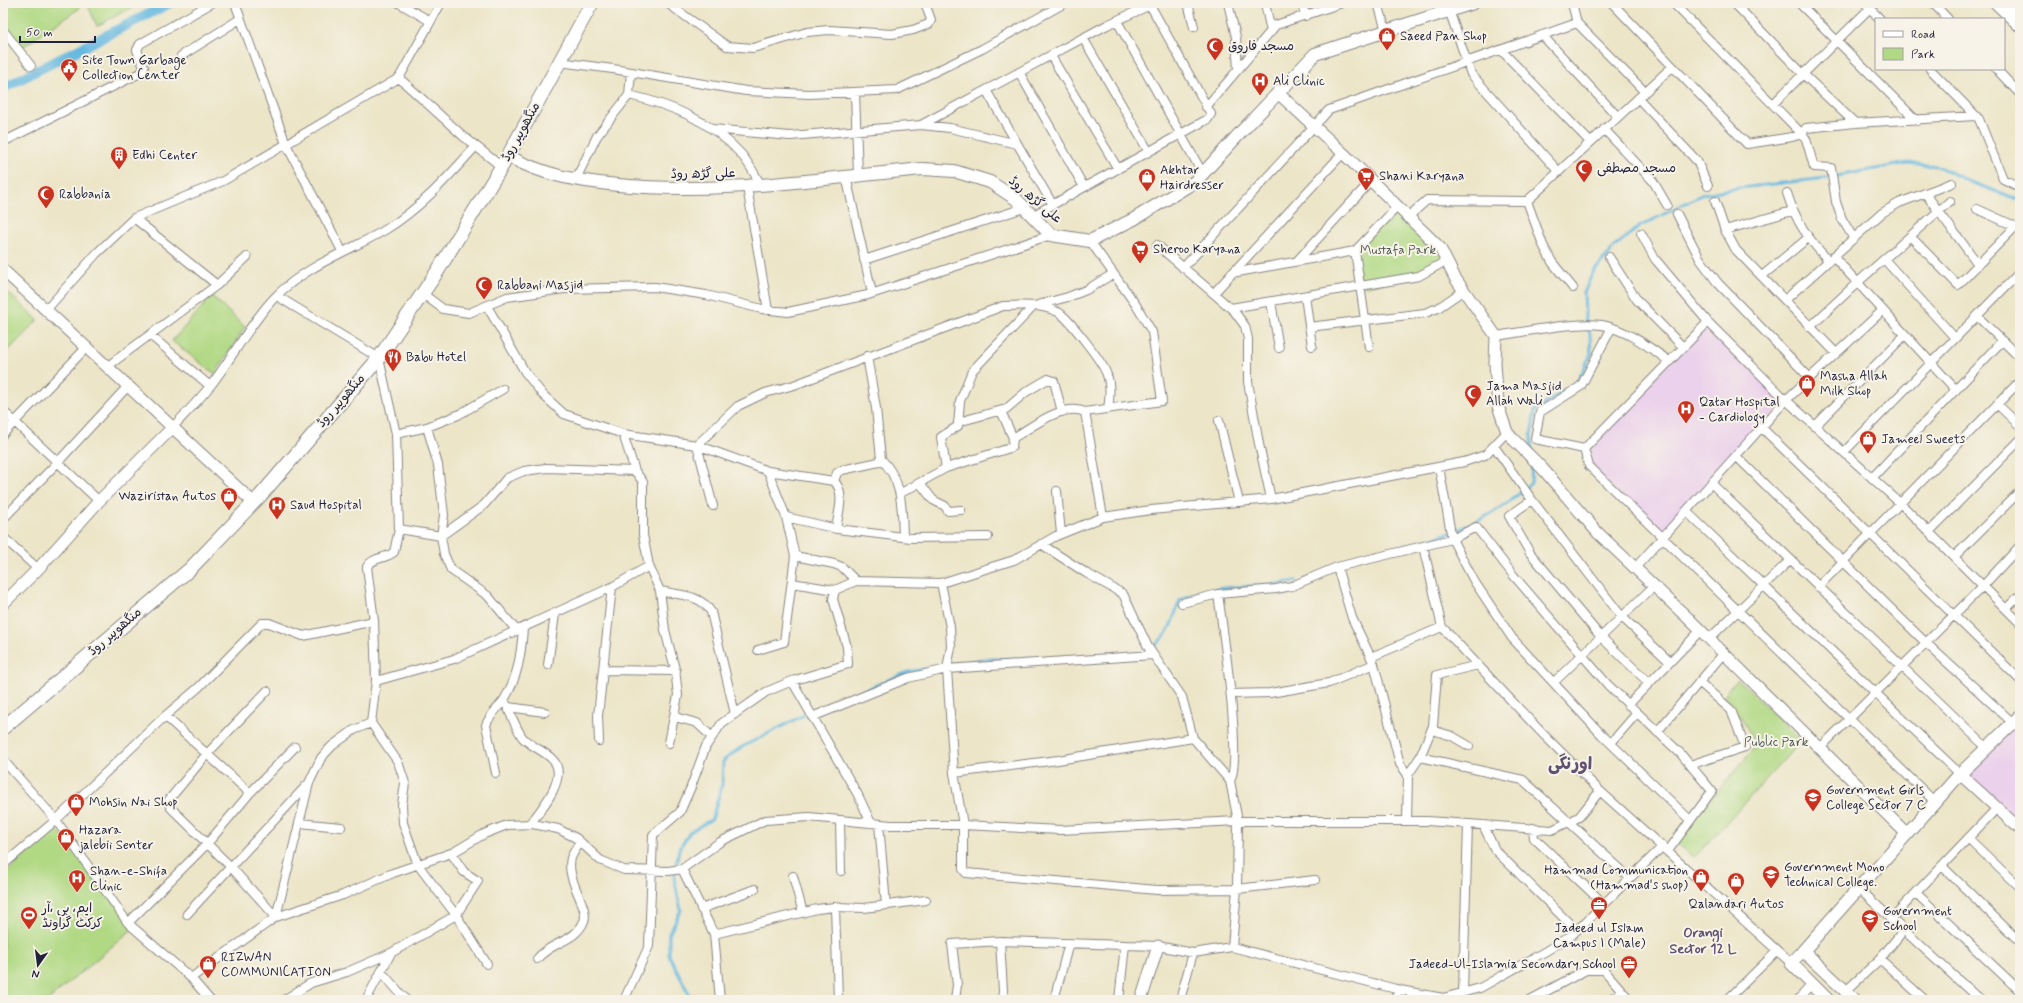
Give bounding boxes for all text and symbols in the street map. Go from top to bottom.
scale bar [20,18,95,44]
legend [1875,18,2005,70]
text: 50 m [26,25,53,41]
shop icon: Saeed Pan Shop [1377,26,1397,51]
text: Road [1911,27,1935,43]
place label: Saeed Pan Shop [1400,28,1487,45]
mosque icon: مسجد فاروق [1205,36,1225,61]
place label: مسجد فاروق [1228,38,1294,55]
text: Park [1911,47,1935,63]
place label: Site Town Garbage Collection Center [82,52,187,84]
public building icon: Site Town Garbage Collection Center [59,57,79,82]
hospital icon: Ali Clinic [1250,71,1270,96]
place label: Ali Clinic [1273,73,1325,90]
street label: منگھوپیر روڈ [498,99,544,165]
building icon: Edhi Center [109,145,129,170]
place label: Edhi Center [132,147,198,164]
mosque icon: مسجد مصطفی [1574,158,1594,183]
place label: مسجد مصطفی [1597,160,1676,177]
place label: Akhtar Hairdresser [1160,162,1224,194]
street label: علی گڑھ روڈ [670,165,736,183]
supermarket icon: Shani Karyana [1356,166,1376,191]
shop icon: Akhtar Hairdresser [1137,167,1157,192]
place label: Shani Karyana [1379,168,1464,185]
street label: علی گڑھ روڈ [1005,173,1065,227]
mosque icon: Rabbania [36,184,56,209]
place label: Rabbania [59,186,111,203]
supermarket icon: Sheroo Karyana [1130,239,1150,264]
place label: Sheroo Karyana [1153,241,1241,258]
park label: Mustafa Park [1360,242,1436,259]
mosque icon: Rabbani Masjid [474,275,494,300]
place label: Rabbani Masjid [497,277,583,294]
restaurant icon: Babu Hotel [383,347,403,372]
place label: Babu Hotel [406,349,466,366]
place label: Masha Allah Milk Shop [1820,368,1888,400]
street label: منگھوپیر روڈ [313,371,369,431]
shop icon: Masha Allah Milk Shop [1797,373,1817,398]
place label: Jama Masjid Allah Wali [1486,378,1561,410]
mosque icon: Jama Masjid Allah Wali [1463,383,1483,408]
place label: Qatar Hospital - Cardiology [1699,394,1780,428]
hospital icon: Qatar Hospital - Cardiology [1676,399,1696,424]
shop icon: Jameel Sweets [1858,429,1878,454]
place label: Jameel Sweets [1881,431,1966,448]
shop icon: Waziristan Autos [219,486,239,511]
place label: Waziristan Autos [118,488,216,505]
hospital icon: Saud Hospital [267,495,287,520]
place label: Saud Hospital [290,497,362,514]
street label: منگھوپیر روڈ [85,604,145,660]
park label: Public Park [1744,734,1809,751]
district label: اورنگی [1548,753,1592,775]
place label: Government Girls College Sector 7 C [1826,782,1926,814]
school or university icon: Government Girls College Sector 7 C [1803,787,1823,812]
shop icon: Mohsin Nai Shop [66,792,86,817]
place label: Mohsin Nai Shop [89,794,178,811]
place label: Hazara jalebii Senter [78,822,154,854]
shop icon: Hazara jalebii Senter [56,827,76,852]
place label: Government Mono Technical College. [1784,859,1884,891]
place label: Hammad Communication (Hammad's shop) [1544,862,1688,894]
place label: Shan-e-Shifa Clinic [90,863,167,895]
school or university icon: Government Mono Technical College. [1761,864,1781,889]
shop icon: Hammad Communication (Hammad's shop) [1691,867,1711,892]
hospital icon: Shan-e-Shifa Clinic [67,868,87,893]
shop icon: Qalandari Autos [1726,871,1746,896]
office icon: Jadeed ul Islam Campus I (Male) [1589,895,1609,920]
place label: Qalandari Autos [1688,896,1784,913]
place label: ایم، پی ،آر کرکٹ گراونڈ [41,900,103,932]
place label: Government School [1883,903,1952,935]
sports icon: ایم، پی ،آر کرکٹ گراونڈ [19,905,39,930]
school or university icon: Government School [1860,908,1880,933]
place label: Jadeed ul Islam Campus I (Male) [1553,920,1646,952]
district label: Orangi Sector 12 L [1670,924,1737,958]
north arrow [18,945,58,985]
place label: RIZWAN COMMUNICATION [221,949,331,981]
shop icon: RIZWAN COMMUNICATION [198,954,218,979]
office icon: Jadeed-Ul-Islamia Secondary School [1619,954,1639,979]
place label: Jadeed-Ul-Islamia Secondary School [1409,956,1616,973]
text: N [31,966,41,981]

